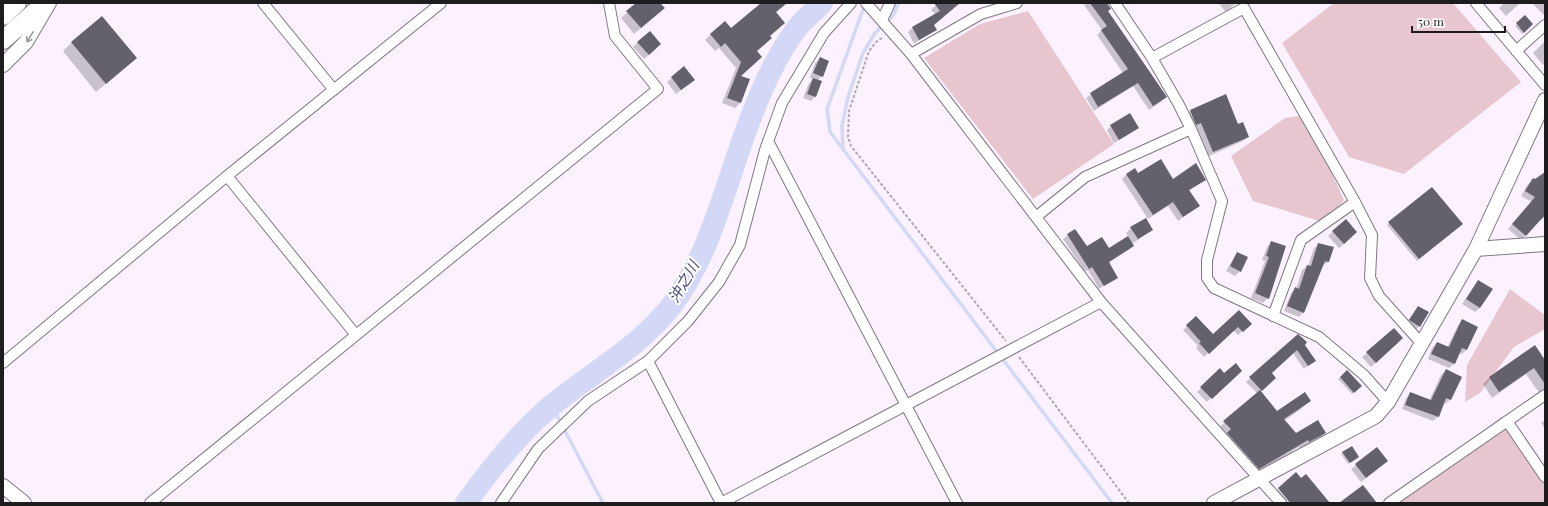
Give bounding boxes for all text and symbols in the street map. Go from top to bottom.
scale bar [1412,8,1505,34]
text: 50 m [1418,13,1444,29]
one-way arrow [25,31,33,43]
water label: 沖之川 [663,255,704,306]

